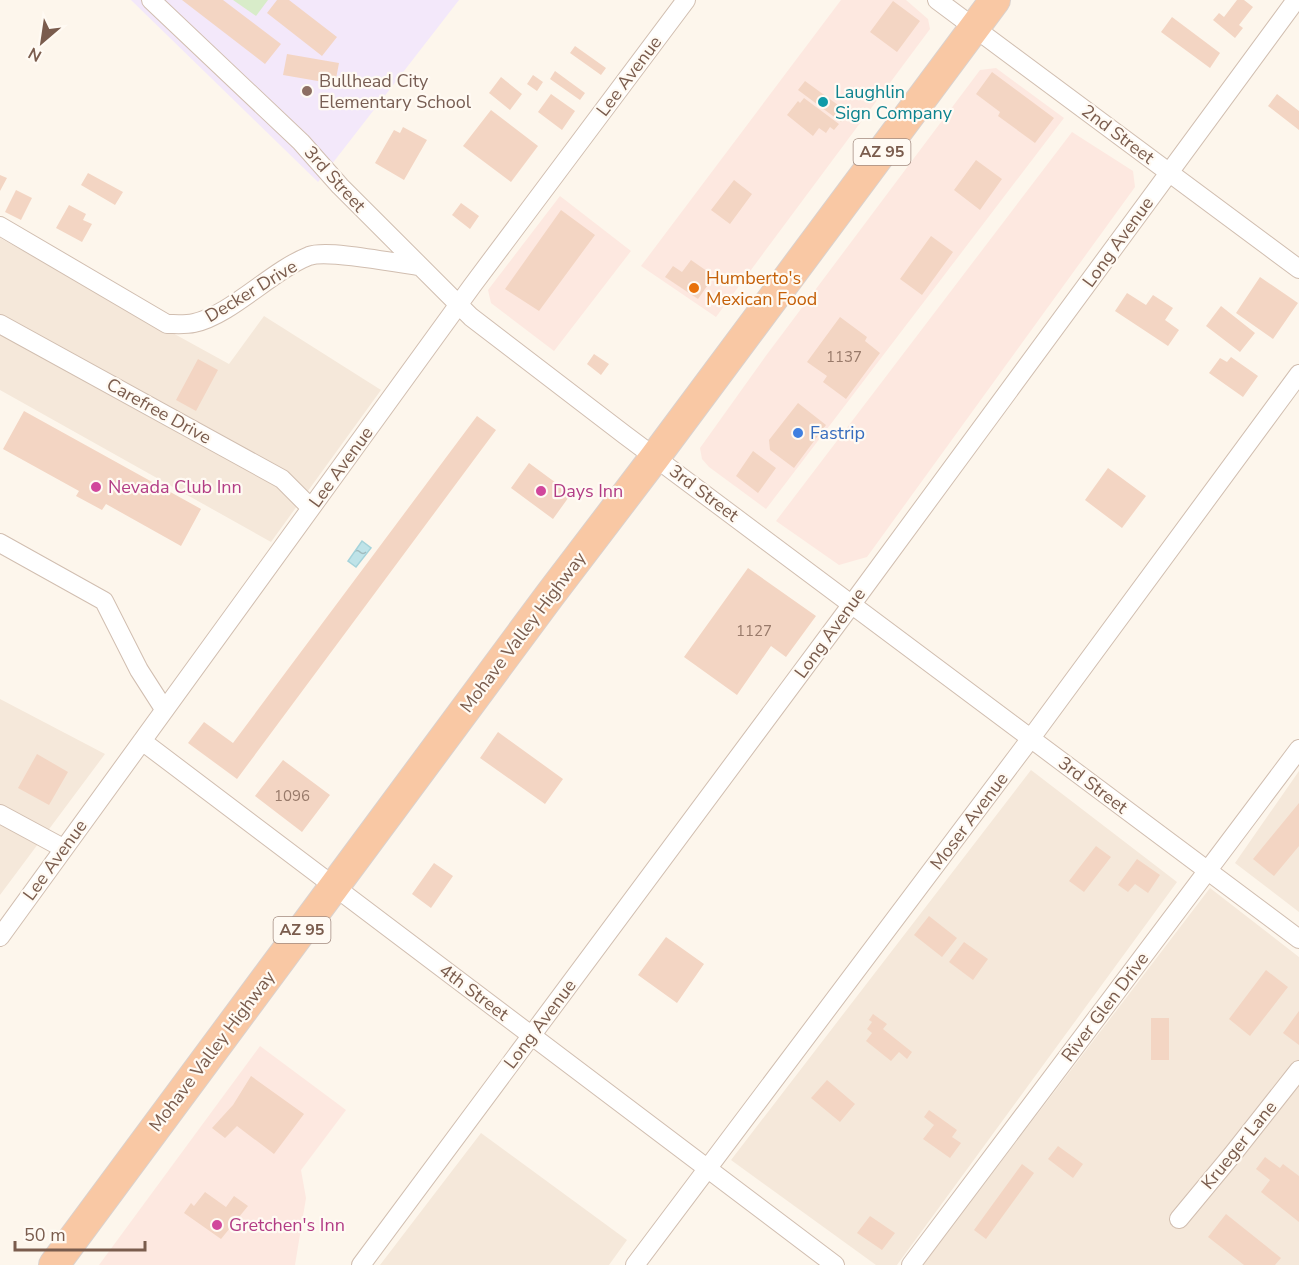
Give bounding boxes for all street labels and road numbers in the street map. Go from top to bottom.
street label: Lee Avenue [591,31,667,121]
street label: 2nd Street [1077,99,1160,170]
road number: AZ 95 [854,139,910,165]
street label: 3rd Street [299,141,372,218]
street label: Long Avenue [1077,192,1159,292]
street label: Decker Drive [201,254,301,328]
street label: Carefree Drive [102,372,216,450]
street label: Lee Avenue [303,422,379,512]
street label: 3rd Street [664,459,744,527]
street label: Mohave Valley Highway [455,546,592,717]
street label: Long Avenue [789,583,871,683]
street label: 3rd Street [1053,751,1133,819]
street label: Moser Avenue [925,767,1013,875]
street label: Lee Avenue [17,815,93,905]
road number: AZ 95 [274,917,330,943]
street label: River Glen Drive [1056,947,1154,1067]
street label: 4th Street [434,958,514,1026]
street label: Mohave Valley Highway [144,965,281,1136]
street label: Long Avenue [498,974,582,1074]
street label: Krueger Lane [1196,1096,1282,1194]

